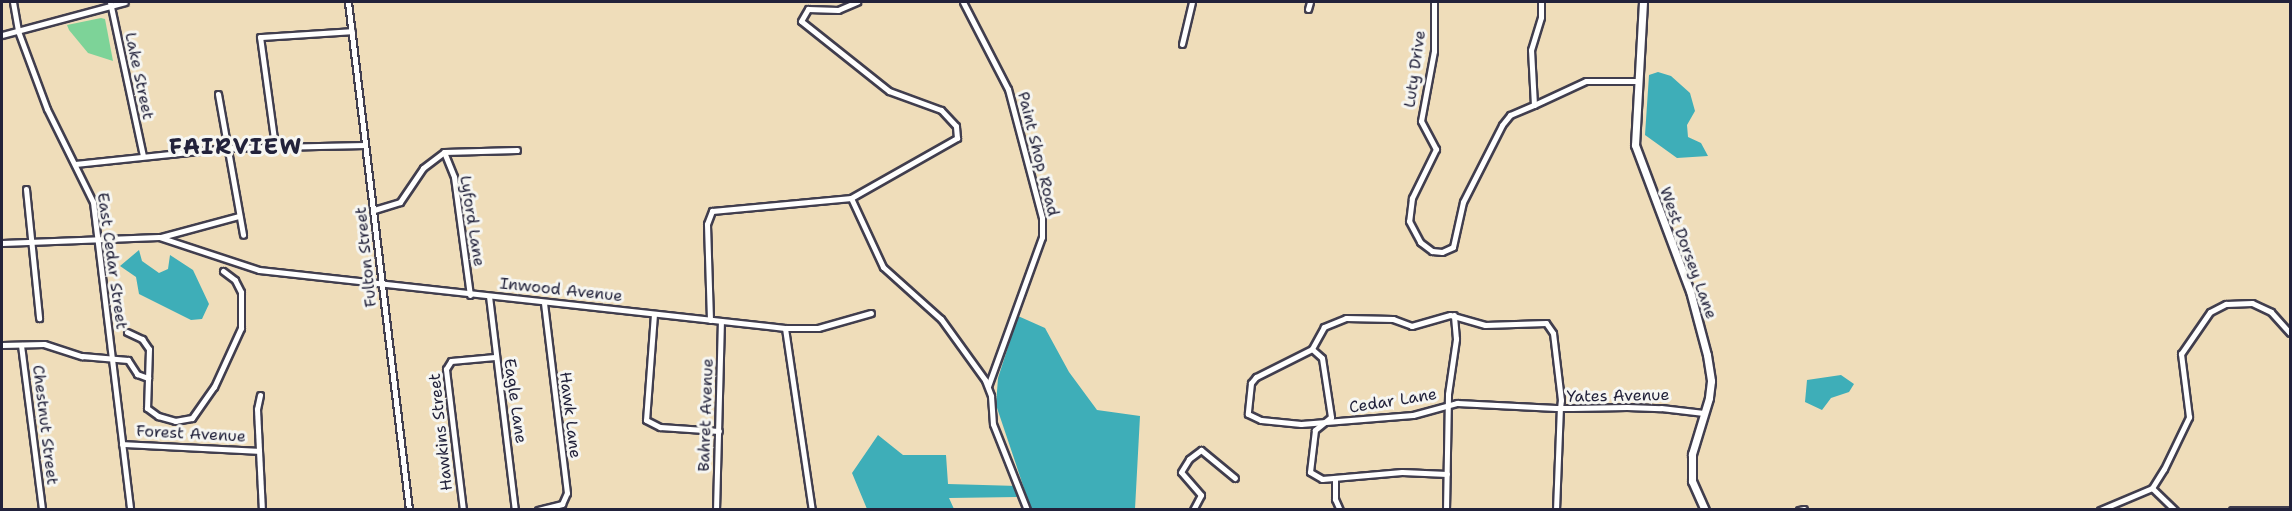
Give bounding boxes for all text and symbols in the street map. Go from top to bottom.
street label: Luty Drive [1400,29,1430,109]
street label: Lake Street [120,31,158,121]
street label: Paint Shop Road [1013,90,1063,218]
district label: FAIRVIEW [169,134,303,160]
street label: Lyford Lane [455,174,489,268]
street label: West Dorsey Lane [1655,184,1721,322]
street label: East Cedar Street [93,191,131,331]
street label: Fulton Street [351,206,381,308]
street label: Inwood Avenue [499,274,623,306]
street label: Eagle Lane [500,357,530,445]
street label: Bahret Avenue [694,358,718,472]
street label: Chestnut Street [28,364,62,486]
street label: Hawk Lane [555,371,585,459]
street label: Hawkins Street [425,372,457,492]
street label: Cedar Lane [1348,385,1438,417]
street label: Yates Avenue [1566,386,1670,406]
street label: Forest Avenue [136,422,246,446]

